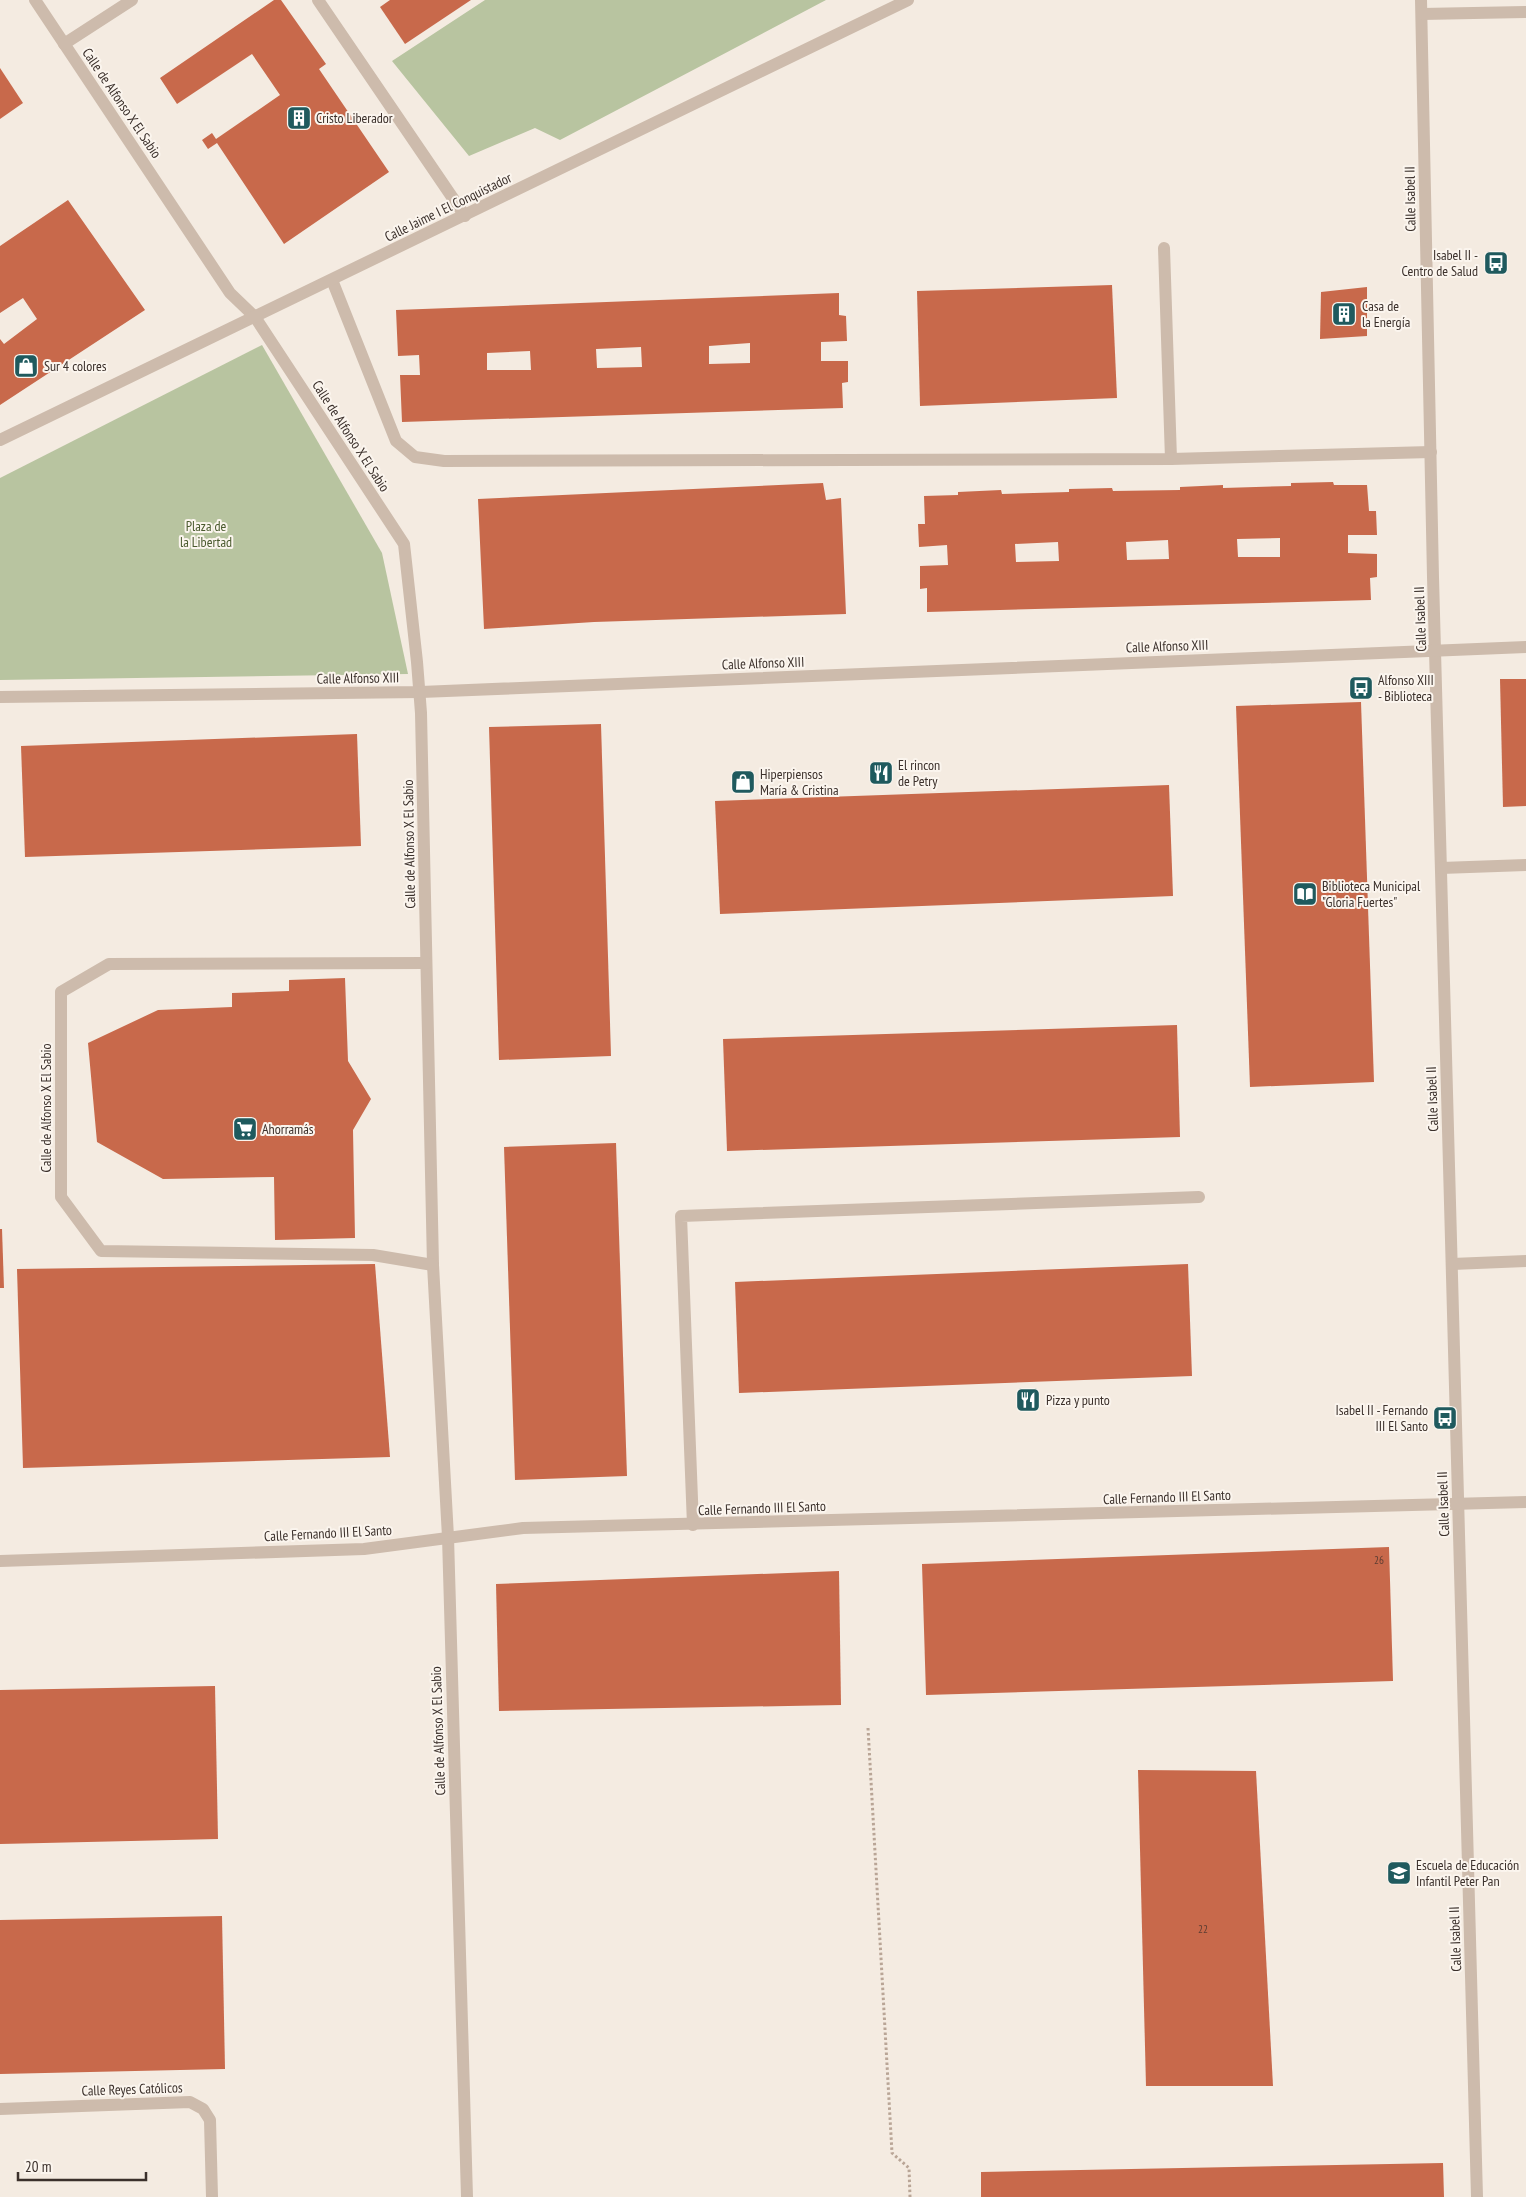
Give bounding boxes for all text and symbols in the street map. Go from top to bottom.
street label: Calle de Alfonso X El Sabio [78,44,166,162]
building icon: Cristo Liberador [286,105,312,131]
place label: Cristo Liberador [316,109,393,127]
street label: Calle Isabel II [1400,166,1420,232]
street label: Calle Jaime I El Conquistador [382,168,515,246]
place label: Isabel II - Centro de Salud [1402,246,1478,280]
bus stop icon: Isabel II - Centro de Salud [1483,250,1509,276]
place label: Casa de la Energía [1362,297,1410,331]
building icon: Casa de la Energía [1331,301,1357,327]
shop icon: Sur 4 colores [13,353,39,379]
place label: Sur 4 colores [44,357,107,375]
street label: Calle de Alfonso X El Sabio [308,377,394,495]
park label: Plaza de la Libertad [180,517,232,551]
street label: Calle Isabel II [1410,586,1430,652]
street label: Calle Alfonso XIII [1125,636,1209,656]
street label: Calle Alfonso XIII [721,653,805,673]
street label: Calle Alfonso XIII [317,668,399,688]
place label: Alfonso XIII - Biblioteca [1378,671,1434,705]
bus stop icon: Alfonso XIII - Biblioteca [1348,675,1374,701]
place label: El rincon de Petry [898,756,940,790]
restaurant icon: El rincon de Petry [868,760,894,786]
place label: Hiperpiensos María & Cristina [760,765,839,799]
shop icon: Hiperpiensos María & Cristina [730,769,756,795]
street label: Calle de Alfonso X El Sabio [399,779,419,909]
place label: Biblioteca Municipal "Gloria Fuertes" [1322,877,1421,911]
library icon: Biblioteca Municipal "Gloria Fuertes" [1292,881,1318,907]
street label: Calle de Alfonso X El Sabio [37,1043,55,1173]
street label: Calle Isabel II [1422,1066,1442,1132]
supermarket icon: Ahorramás [232,1116,258,1142]
place label: Ahorramás [262,1120,314,1138]
restaurant icon: Pizza y punto [1015,1387,1041,1413]
place label: Pizza y punto [1046,1391,1110,1409]
place label: Isabel II - Fernando III El Santo [1335,1401,1428,1435]
bus stop icon: Isabel II - Fernando III El Santo [1432,1405,1458,1431]
street label: Calle Isabel II [1433,1471,1453,1537]
street label: Calle Fernando III El Santo [1103,1486,1231,1508]
street label: Calle Fernando III El Santo [698,1497,826,1519]
street label: Calle Fernando III El Santo [264,1521,392,1545]
house number: 26 [1374,1553,1384,1567]
street label: Calle de Alfonso X El Sabio [427,1666,449,1796]
place label: Escuela de Educación Infantil Peter Pan [1416,1856,1519,1890]
school or university icon: Escuela de Educación Infantil Peter Pan [1386,1860,1412,1886]
street label: Calle Isabel II [1445,1906,1465,1972]
house number: 22 [1198,1922,1208,1936]
street label: Calle Reyes Católicos [81,2078,183,2100]
scale bar [18,2150,145,2182]
text: 20 m [25,2157,51,2176]

